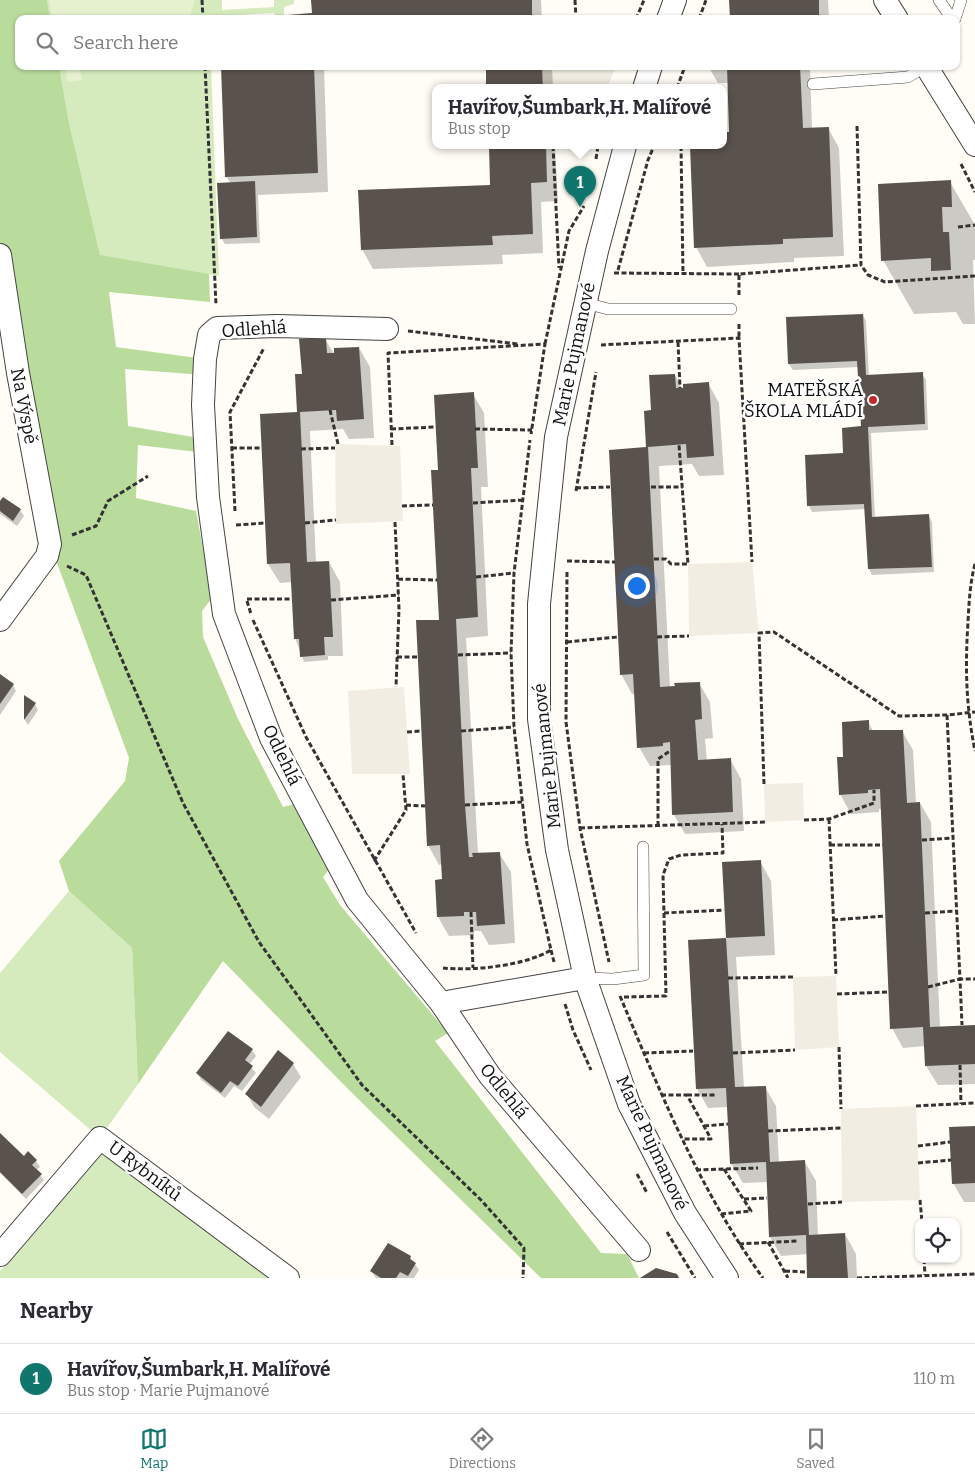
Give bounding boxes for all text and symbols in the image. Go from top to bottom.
search box [15,15,960,70]
icon: search [33,29,61,57]
text: Search here [73,31,178,54]
popup [432,84,727,149]
text: Havířov,Šumbark,H. Malířové [448,96,711,119]
text: Bus stop [448,119,511,138]
pin: 1 [564,166,596,207]
street label: Marie Pujmanové [548,280,600,428]
street label: Odlehlá [221,316,287,342]
street label: Na Výspě [6,366,42,446]
place label: MATEŘSKÁ ŠKOLA MLÁDÍ [744,379,863,422]
marker: MATEŘSKÁ ŠKOLA MLÁDÍ [867,394,879,406]
your location [624,573,650,599]
street label: Marie Pujmanové [528,682,566,830]
street label: Odlehlá [258,721,306,789]
street label: Odlehlá [475,1059,533,1123]
street label: Marie Pujmanové [611,1072,693,1214]
street label: U Rybníků [104,1136,186,1206]
map controls [915,1218,960,1263]
button: locate [915,1218,960,1263]
text: Nearby [20,1298,93,1324]
text: Havířov,Šumbark,H. Malířové [67,1358,330,1381]
text: 1 [33,1369,39,1388]
text: 110 m [913,1369,955,1388]
text: Bus stop · Marie Pujmanové [67,1381,269,1400]
tab: Map [140,1425,168,1472]
tab: Directions [449,1425,516,1472]
tab: Saved [796,1425,835,1472]

